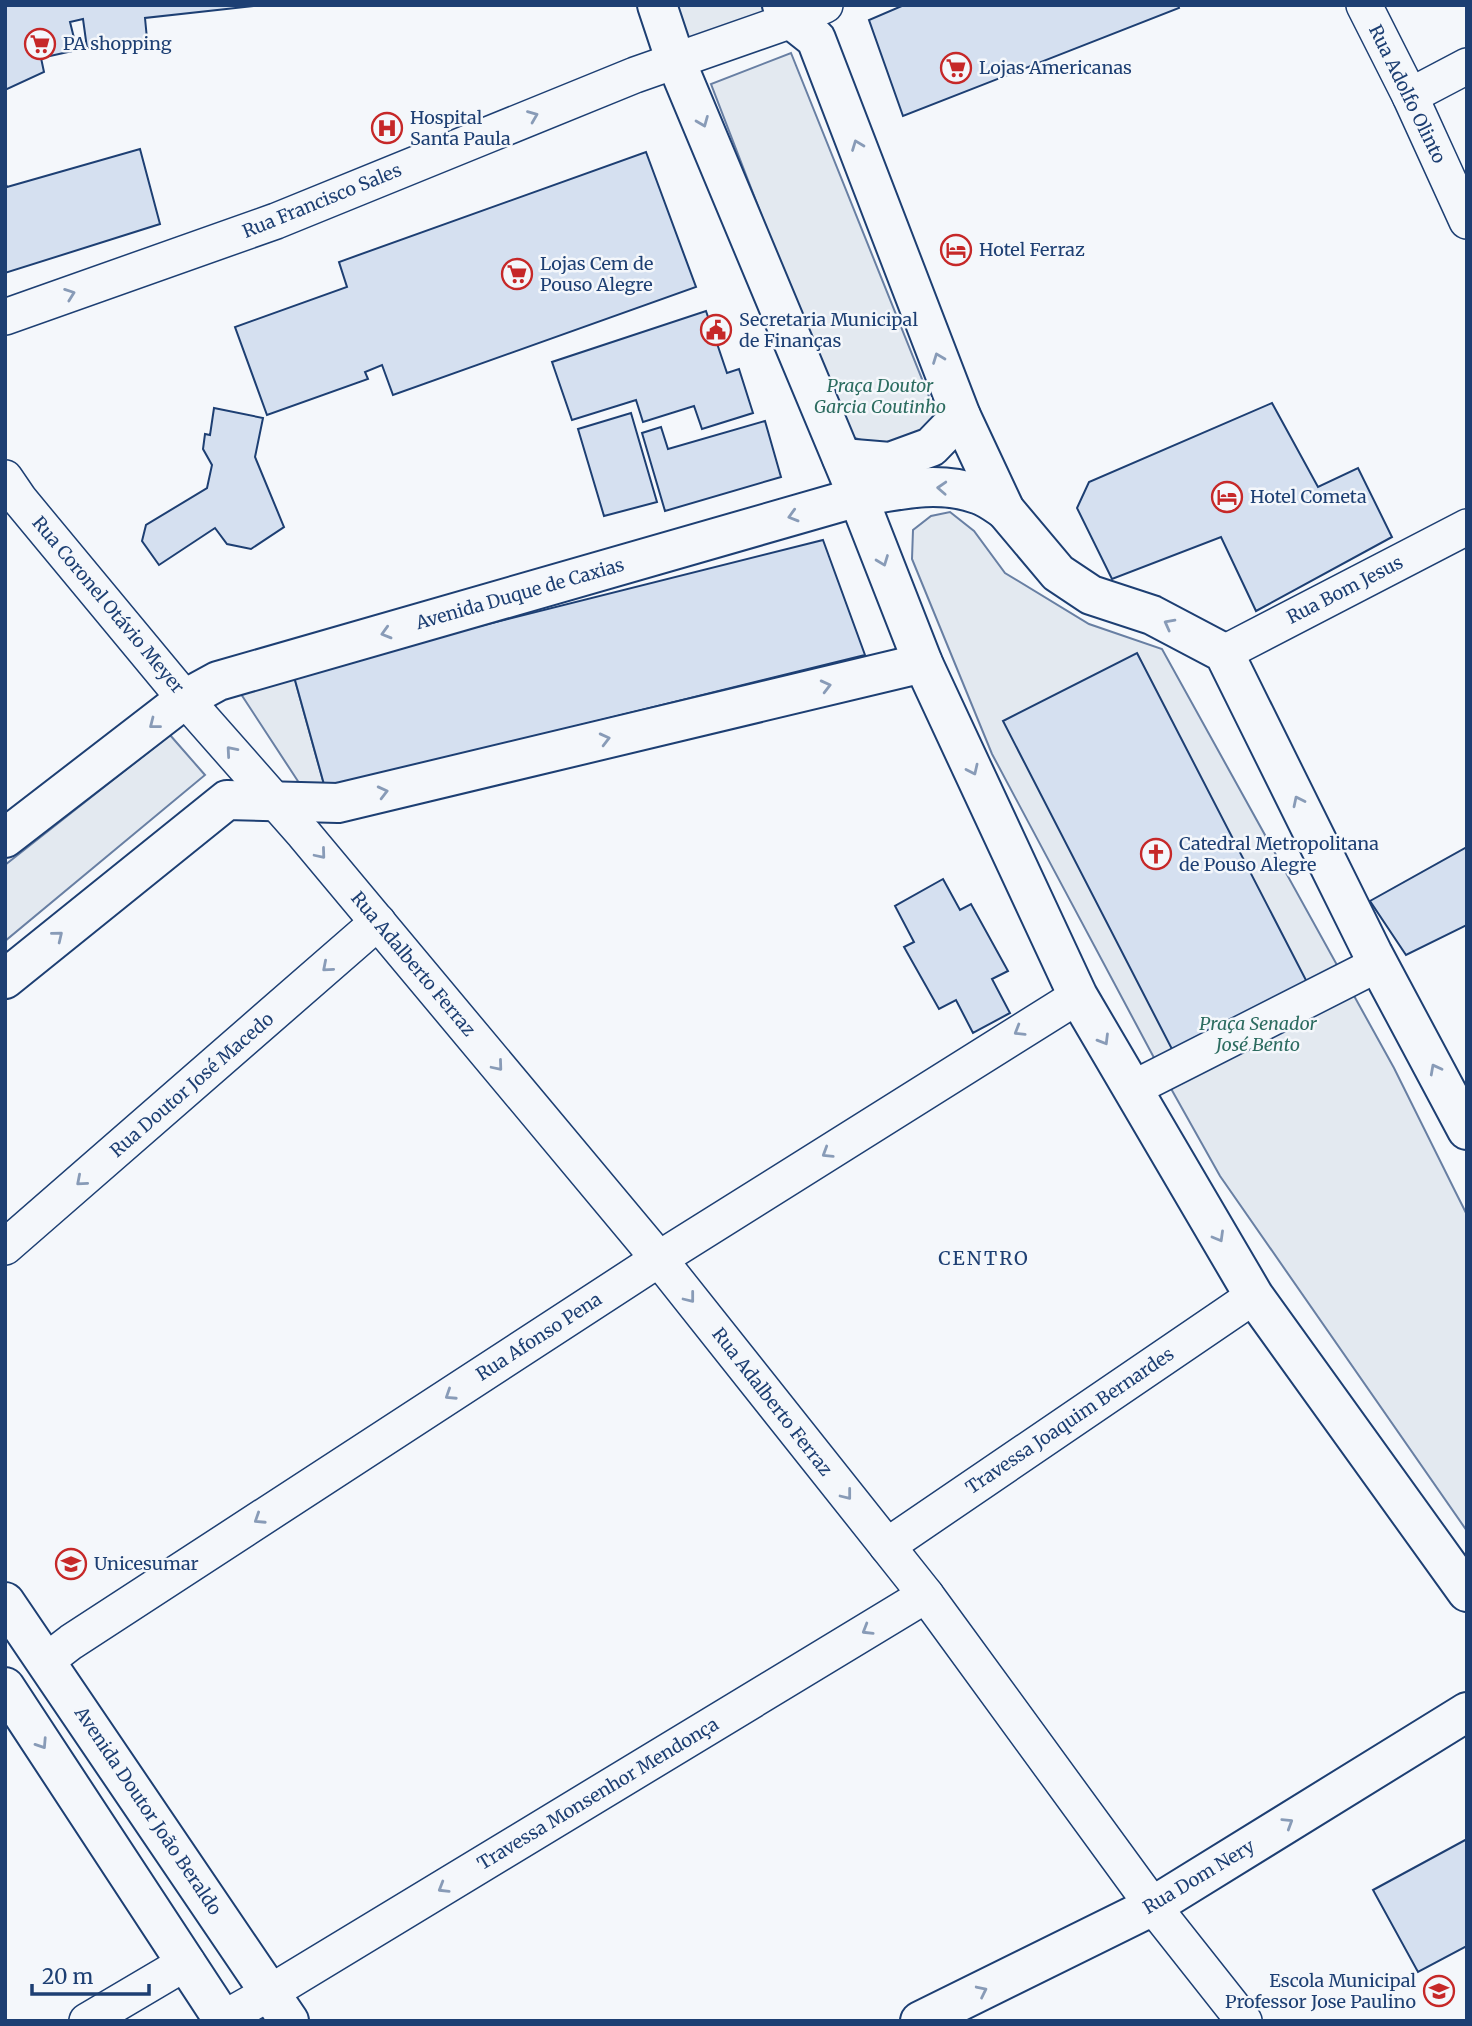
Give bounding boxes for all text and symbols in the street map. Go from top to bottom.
street label: Rua Adolfo Olinto [1364,21,1451,167]
supermarket icon: PA shopping [23,27,57,61]
place label: PA shopping [63,32,172,55]
supermarket icon: Lojas Americanas [939,51,973,85]
place label: Lojas Americanas [979,56,1132,79]
place label: Hospital Santa Paula [410,106,511,150]
one-way arrow [526,110,539,124]
hospital icon: Hospital Santa Paula [370,111,404,145]
one-way arrow [694,115,708,127]
one-way arrow [851,140,865,152]
street label: Rua Francisco Sales [239,158,405,243]
hotel icon: Hotel Ferraz [939,233,973,267]
place label: Hotel Ferraz [979,238,1085,261]
place label: Lojas Cem de Pouso Alegre [540,252,653,296]
supermarket icon: Lojas Cem de Pouso Alegre [500,257,534,291]
one-way arrow [63,288,75,302]
place label: Secretaria Municipal de Finanças [739,308,918,352]
public building icon: Secretaria Municipal de Finanças [699,313,733,347]
one-way arrow [933,352,947,364]
park label: Praça Doutor Garcia Coutinho [814,374,946,418]
one-way arrow [936,480,947,495]
hotel icon: Hotel Cometa [1210,480,1244,514]
place label: Hotel Cometa [1250,485,1367,508]
one-way arrow [787,508,799,522]
street label: Rua Coronel Otávio Meyer [28,511,189,698]
street label: Rua Bom Jesus [1283,550,1407,629]
street label: Avenida Duque de Caxias [412,553,627,635]
one-way arrow [875,554,889,566]
one-way arrow [1164,619,1176,632]
one-way arrow [380,624,392,639]
one-way arrow [820,680,832,694]
one-way arrow [149,716,162,729]
one-way arrow [599,733,611,747]
one-way arrow [227,747,239,760]
one-way arrow [965,762,979,775]
one-way arrow [377,786,389,800]
one-way arrow [1292,796,1306,808]
place label: Catedral Metropolitana de Pouso Alegre [1179,832,1379,876]
church icon: Catedral Metropolitana de Pouso Alegre [1139,837,1173,871]
one-way arrow [313,845,325,858]
street label: Rua Adalberto Ferraz [346,887,481,1041]
one-way arrow [51,931,63,944]
one-way arrow [322,959,335,971]
street label: Rua Doutor José Macedo [105,1007,278,1162]
park label: Praça Senador José Bento [1199,1012,1317,1056]
one-way arrow [1014,1023,1027,1036]
one-way arrow [1096,1033,1109,1046]
one-way arrow [490,1059,503,1071]
one-way arrow [1429,1064,1443,1077]
one-way arrow [822,1144,835,1157]
one-way arrow [76,1173,89,1185]
one-way arrow [1211,1229,1224,1242]
district label: CENTRO [938,1246,1030,1270]
street label: Rua Afonso Pena [472,1287,606,1386]
one-way arrow [682,1290,695,1303]
street label: Rua Adalberto Ferraz [707,1323,838,1481]
street label: Travessa Joaquim Bernardes [961,1342,1178,1499]
one-way arrow [445,1387,458,1399]
one-way arrow [838,1488,851,1500]
one-way arrow [254,1511,267,1524]
school or university icon: Unicesumar [54,1547,88,1581]
place label: Unicesumar [94,1552,199,1575]
one-way arrow [862,1622,875,1635]
street label: Avenida Doutor João Beraldo [69,1701,227,1919]
street label: Travessa Monsenhor Mendonça [473,1712,723,1875]
one-way arrow [34,1736,47,1749]
one-way arrow [1280,1818,1293,1831]
street label: Rua Dom Nery [1139,1834,1259,1919]
one-way arrow [437,1880,450,1893]
scale bar [32,1952,149,1996]
text: 20 m [42,1963,94,1990]
place label: Escola Municipal Professor Jose Paulino [1225,1969,1416,2013]
school or university icon: Escola Municipal Professor Jose Paulino [1422,1974,1456,2008]
one-way arrow [975,1985,987,1999]

